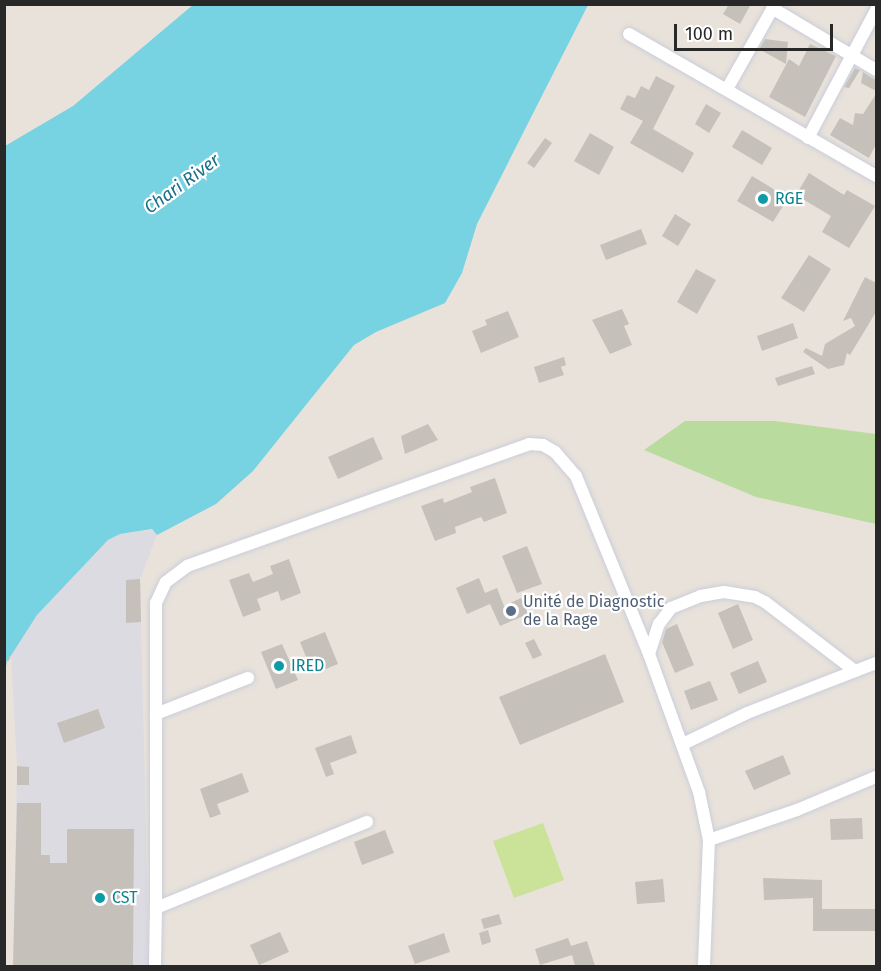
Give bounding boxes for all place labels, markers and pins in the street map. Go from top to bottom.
place label: RGE [775,189,803,209]
marker: RGE [756,192,770,206]
place label: Unité de Diagnostic de la Rage [523,592,664,630]
marker: Unité de Diagnostic de la Rage [504,604,518,618]
place label: IRED [291,656,324,676]
marker: IRED [272,659,286,673]
place label: CST [112,888,137,908]
marker: CST [93,891,107,905]

